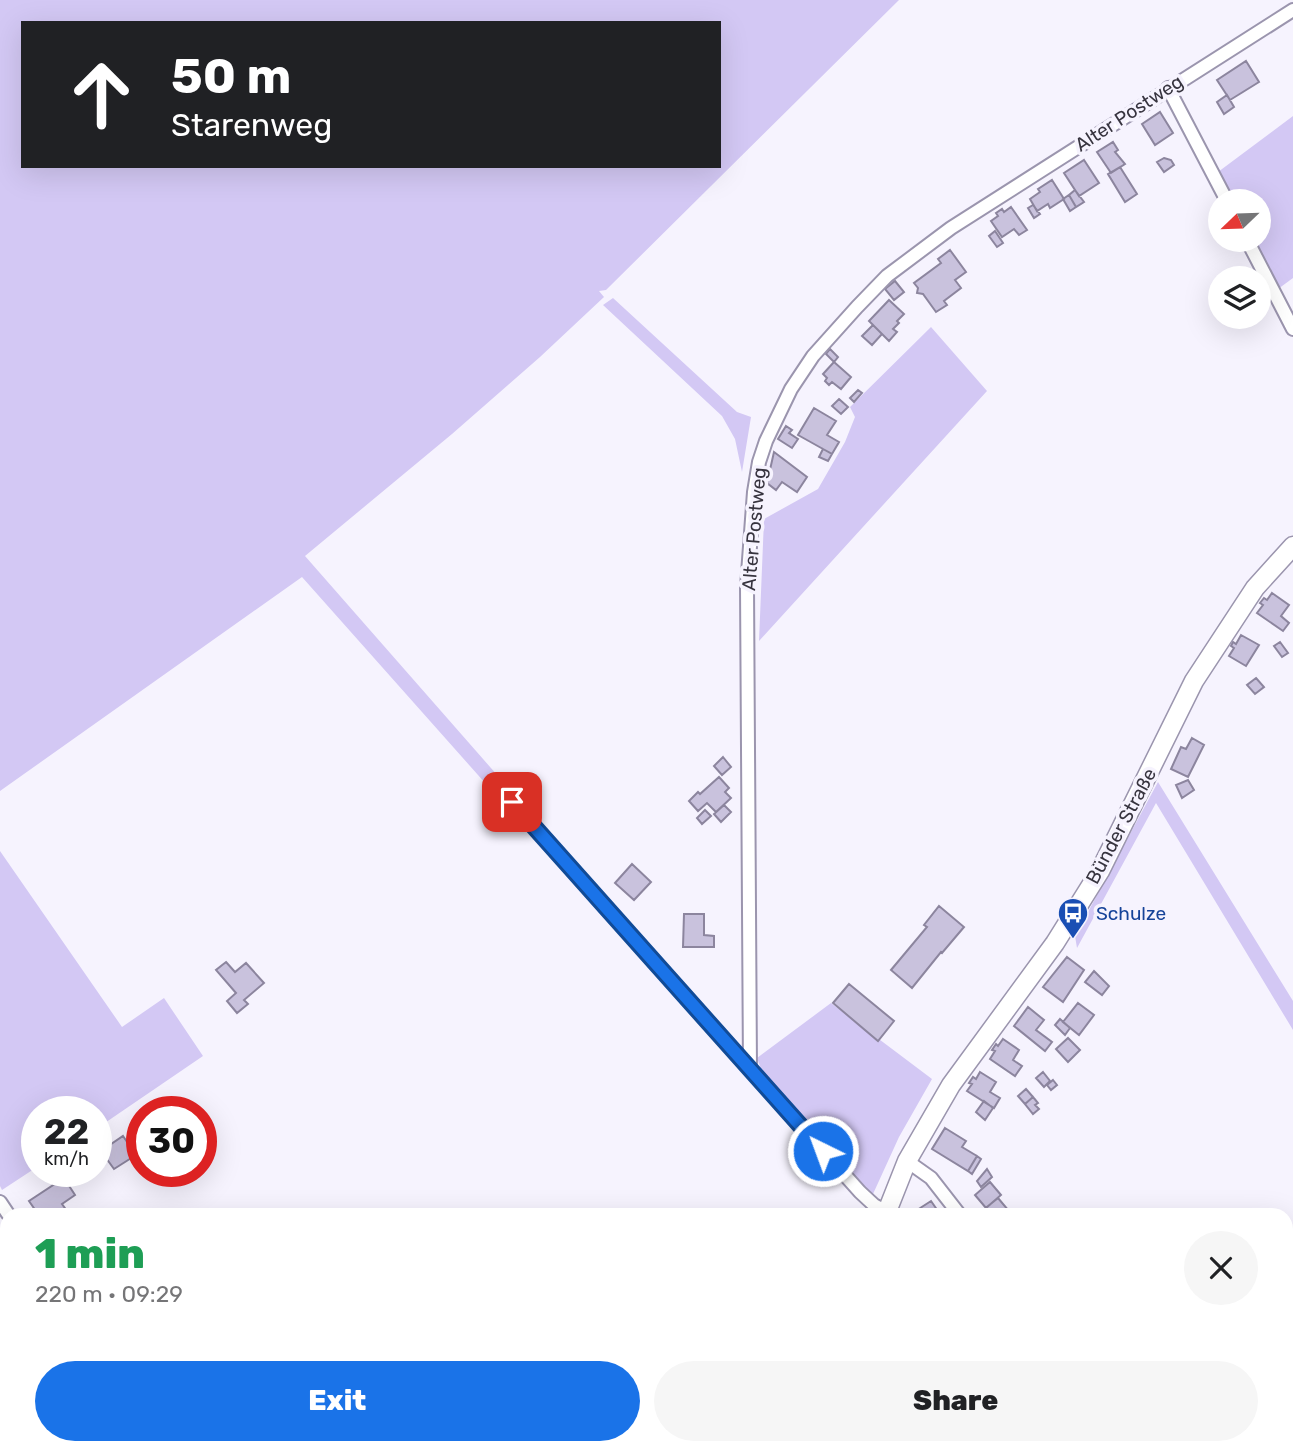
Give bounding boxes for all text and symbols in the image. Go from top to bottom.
text: 50 m [171,47,291,105]
icon: ahead [56,49,147,140]
street label: Alter Postweg [1071,70,1187,156]
text: Starenweg [171,106,332,144]
north arrow [1208,189,1270,252]
map controls [1208,189,1271,329]
button: layers [1208,266,1271,329]
street label: Alter Postweg [737,466,771,592]
street label: Bünder Straße [1081,764,1161,888]
pin [482,772,542,832]
icon: arrive [493,783,531,821]
bus stop icon: Schulze [1056,896,1090,940]
place label: Schulze [1096,902,1166,925]
speed limit sign: 30 [126,1096,217,1187]
text: 22 [44,1111,89,1153]
position arrow [786,1114,860,1188]
text: km/h [44,1148,89,1170]
text: 1 min [35,1229,145,1279]
button: close [1184,1231,1258,1305]
text: 220 m · 09:29 [35,1280,183,1308]
button: Exit [35,1361,640,1441]
button: Share [654,1361,1258,1441]

